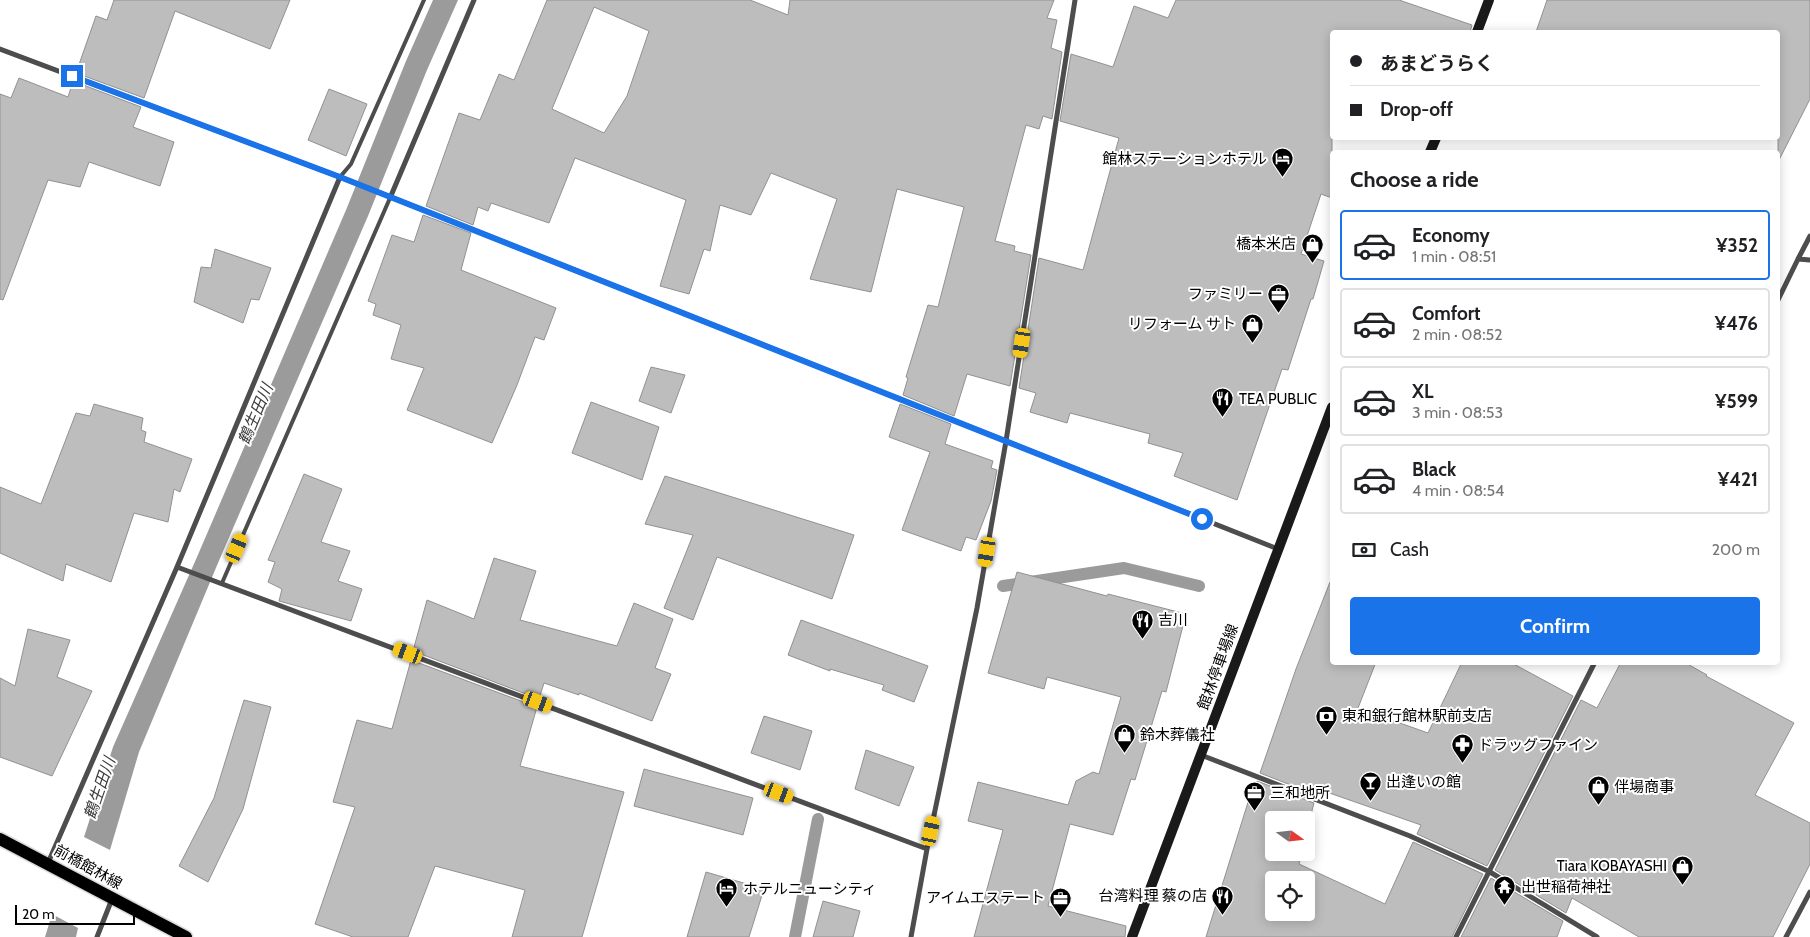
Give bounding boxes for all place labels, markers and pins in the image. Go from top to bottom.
hotel icon: 館林ステーションホテル [1271,147,1295,178]
place label: 館林ステーションホテル [1102,150,1267,168]
shop icon: 橋本米店 [1300,232,1324,263]
place label: 橋本米店 [1236,235,1296,253]
office icon: ファミリー [1267,282,1291,313]
place label: ファミリー [1188,285,1263,303]
shop icon: リフォーム サト [1240,312,1264,343]
place label: リフォーム サト [1128,315,1236,333]
restaurant icon: TEA PUBLIC [1211,387,1235,418]
place label: TEA PUBLIC [1239,390,1317,408]
restaurant icon: 吉川 [1130,608,1154,639]
place label: 吉川 [1158,611,1188,629]
bank icon: 東和銀行館林駅前支店 [1314,704,1338,735]
place label: 東和銀行館林駅前支店 [1342,707,1492,725]
shop icon: 鈴木葬儀社 [1112,723,1136,754]
place label: 鈴木葬儀社 [1140,726,1215,744]
pharmacy icon: ドラッグファイン [1450,733,1474,764]
place label: ドラッグファイン [1478,736,1598,754]
bar icon: 出逢いの館 [1358,770,1382,801]
place label: 出逢いの館 [1386,773,1461,791]
shop icon: 伴場商事 [1586,775,1610,806]
place label: 伴場商事 [1614,778,1674,796]
office icon: 三和地所 [1242,781,1266,812]
place label: 三和地所 [1270,784,1330,802]
shop icon: Tiara KOBAYASHI [1671,854,1695,885]
place label: Tiara KOBAYASHI [1557,857,1667,875]
temple icon: 出世稲荷神社 [1493,875,1517,906]
hotel icon: ホテルニューシティ [715,877,739,908]
place label: 出世稲荷神社 [1521,878,1611,896]
place label: ホテルニューシティ [743,880,877,898]
restaurant icon: 台湾料理 蔡の店 [1211,884,1235,915]
office icon: アイムエステート [1049,886,1073,917]
place label: 台湾料理 蔡の店 [1099,887,1207,905]
place label: アイムエステート [926,889,1045,907]

